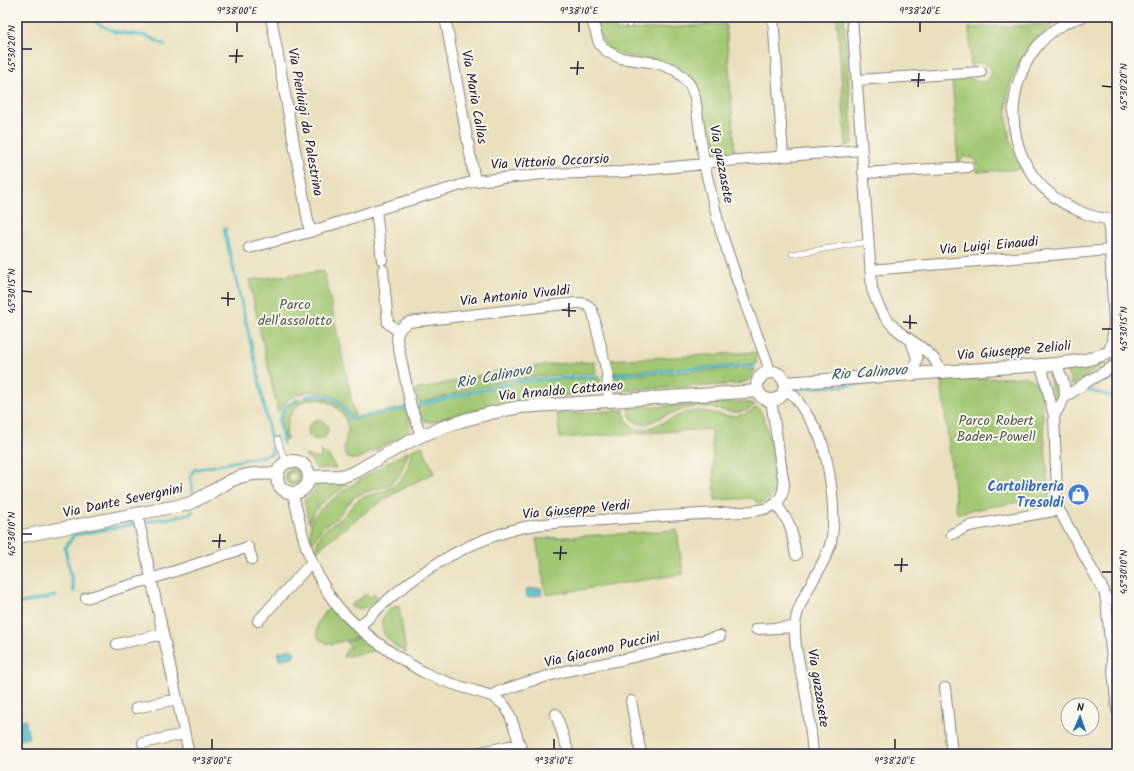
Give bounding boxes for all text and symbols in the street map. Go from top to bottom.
text: 9°38'00"E [217,3,258,19]
text: 9°38'10"E [560,3,600,19]
text: 9°38'20"E [899,3,942,19]
text: 45°30'20"N [4,25,20,73]
street label: Via Pierluigi da Palestrina [281,46,329,198]
street label: Via Maria Callas [455,48,493,146]
text: 45°30'20"N [1116,63,1132,111]
street label: Via guzzasete [703,123,739,206]
street label: Via Vittorio Occorsio [490,148,610,176]
street label: Via Luigi Einaudi [939,231,1040,261]
text: 45°30'15"N [4,268,20,314]
street label: Via Antonio Vivaldi [459,279,572,313]
park label: Parco dell'assolotto [258,294,332,332]
text: 45°30'15"N [1116,306,1132,352]
street label: Via Giuseppe Zelioli [956,335,1072,367]
water label: Rio Calinovo [454,358,535,396]
water label: Rio Calinovo [830,358,909,388]
street label: Via Arnaldo Cattaneo [498,375,624,407]
park label: Parco Robert Baden-Powell [956,410,1036,448]
place label: Cartolibreria Tresoldi [987,476,1064,514]
street label: Via Dante Severgnini [61,477,186,524]
shop icon: Cartolibreria Tresoldi [1066,482,1092,508]
street label: Via Giuseppe Verdi [521,494,631,526]
text: 45°30'10"N [4,511,20,556]
text: 45°30'10"N [1116,549,1132,594]
street label: Via Giacomo Puccini [542,626,663,674]
street label: Via guzzasete [801,647,835,730]
north arrow [1060,697,1100,737]
text: N [1077,699,1084,717]
text: 9°38'00"E [192,753,233,769]
text: 9°38'10"E [535,753,575,769]
text: 9°38'20"E [874,753,917,769]

